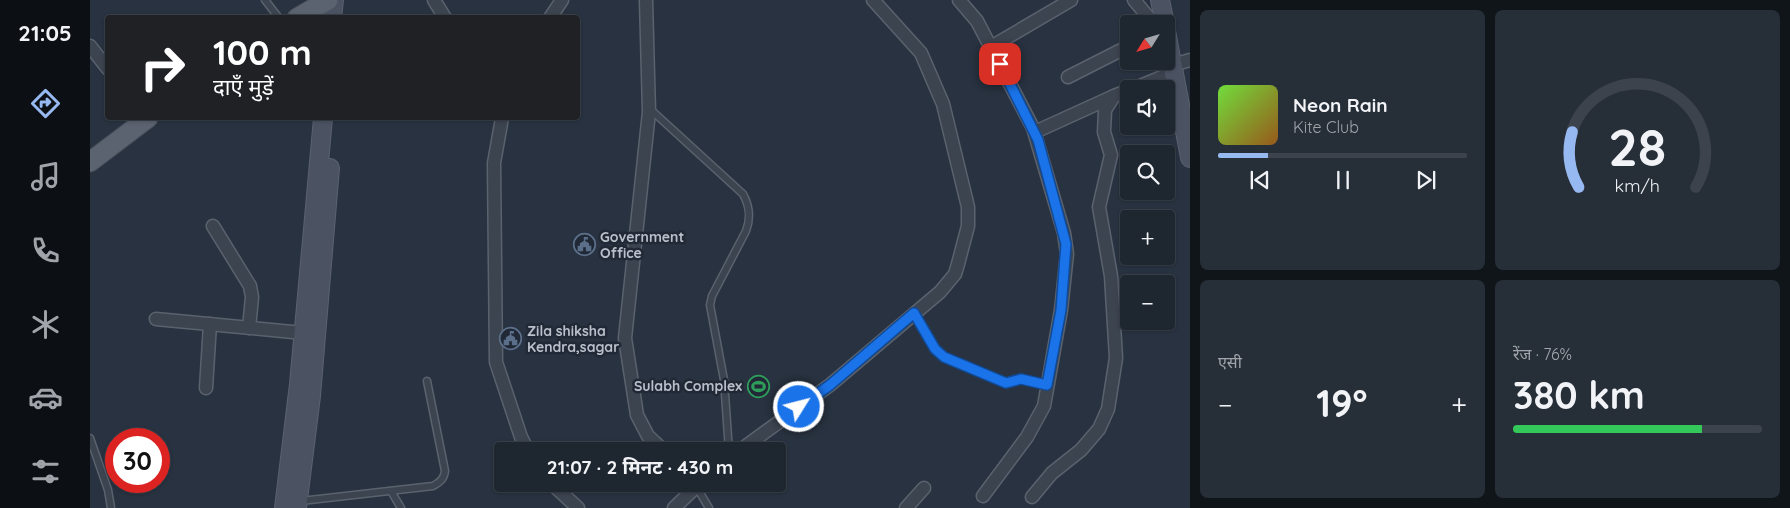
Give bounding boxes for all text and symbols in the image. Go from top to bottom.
north arrow [1120,15,1175,70]
map controls [1120,15,1175,330]
text: 21:05 [18,19,72,47]
text: 100 m [213,30,312,74]
icon: right [130,35,195,100]
pin [979,43,1021,85]
icon: arrive [986,50,1014,78]
text: दाएँ मुड़ें [213,73,273,101]
button: sound [1120,80,1175,135]
icon: directions [28,86,63,121]
text: Neon Rain [1293,93,1388,117]
text: 28 [1608,114,1667,179]
text: Kite Club [1293,117,1359,137]
button: search [1120,145,1175,200]
icon: music [28,159,63,194]
icon: previous [1246,166,1274,194]
icon: pause [1329,166,1357,194]
icon: next [1412,166,1440,194]
text: km/h [1615,174,1660,196]
button: + [1120,210,1175,265]
place label: Government Office [600,228,684,262]
icon: phone [28,233,63,268]
public building icon: Government Office [572,233,596,257]
button: − [1120,275,1175,330]
icon: climate [28,307,63,342]
place label: Zila shiksha Kendra,sagar [527,322,619,356]
public building icon: Zila shiksha Kendra,sagar [499,327,523,351]
text: रेंज · 76% [1513,344,1572,364]
text: एसी [1218,352,1242,372]
text: 380 km [1513,371,1645,419]
sports icon: Sulabh Complex [746,374,770,398]
place label: Sulabh Complex [634,377,742,395]
text: 19° [1316,379,1368,427]
icon: car [28,380,63,415]
position arrow [772,380,824,432]
text: − [1218,387,1233,422]
text: + [1451,387,1467,422]
speed limit sign: 30 [105,428,170,493]
icon: filters [28,454,63,489]
text: 21:07 · 2 मिनट · 430 m [547,455,733,479]

